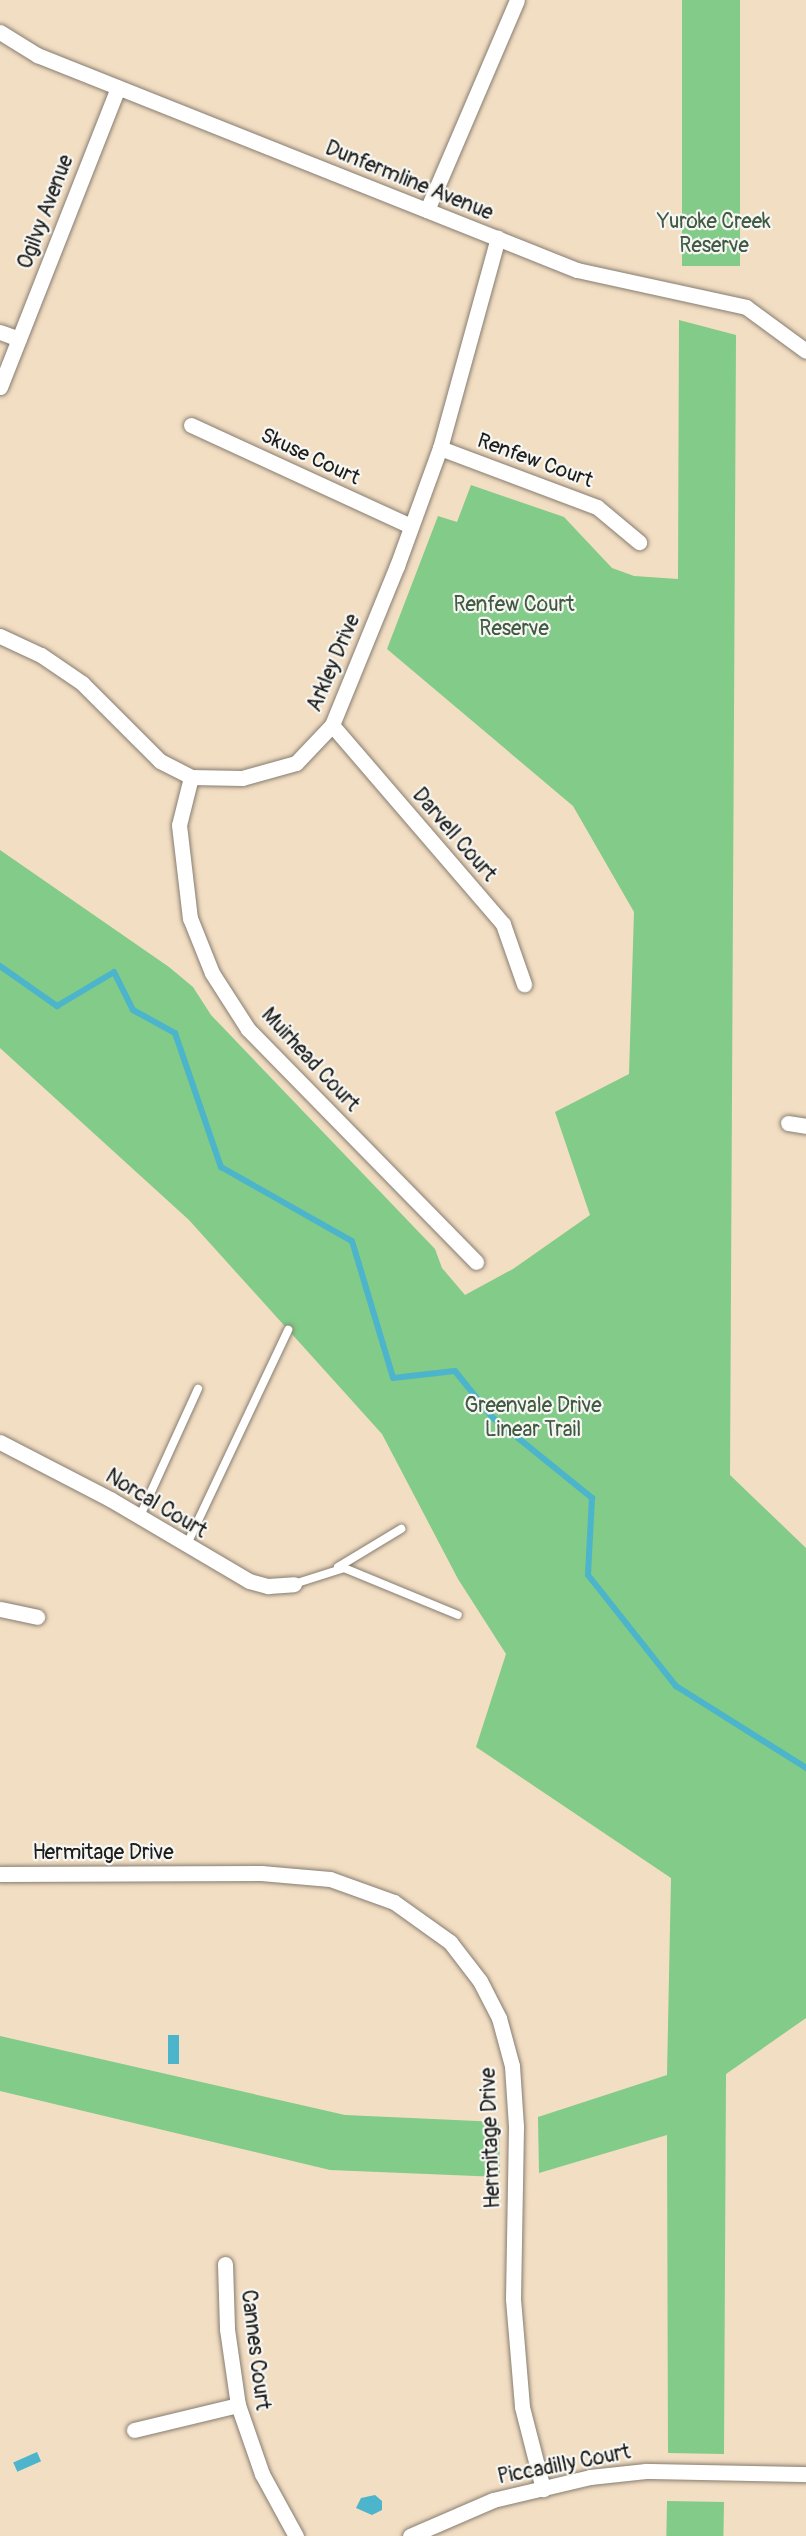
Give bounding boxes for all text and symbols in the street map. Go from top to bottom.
street label: Dunfermline Avenue [321,136,497,226]
street label: Ogilvy Avenue [13,151,79,273]
park label: Yuroke Creek Reserve [657,209,771,259]
street label: Skuse Court [256,423,364,491]
street label: Renfew Court [474,428,596,494]
park label: Renfew Court Reserve [453,592,575,642]
street label: Arkley Drive [302,610,366,716]
street label: Darvell Court [407,783,501,887]
street label: Muirhead Court [256,1003,364,1117]
park label: Greenvale Drive Linear Trail [464,1393,602,1443]
street label: Norcal Court [101,1464,211,1544]
street label: Hermitage Drive [32,1840,174,1866]
street label: Hermitage Drive [476,2067,506,2209]
street label: Cannes Court [235,2288,275,2412]
street label: Piccadilly Court [495,2440,633,2490]

